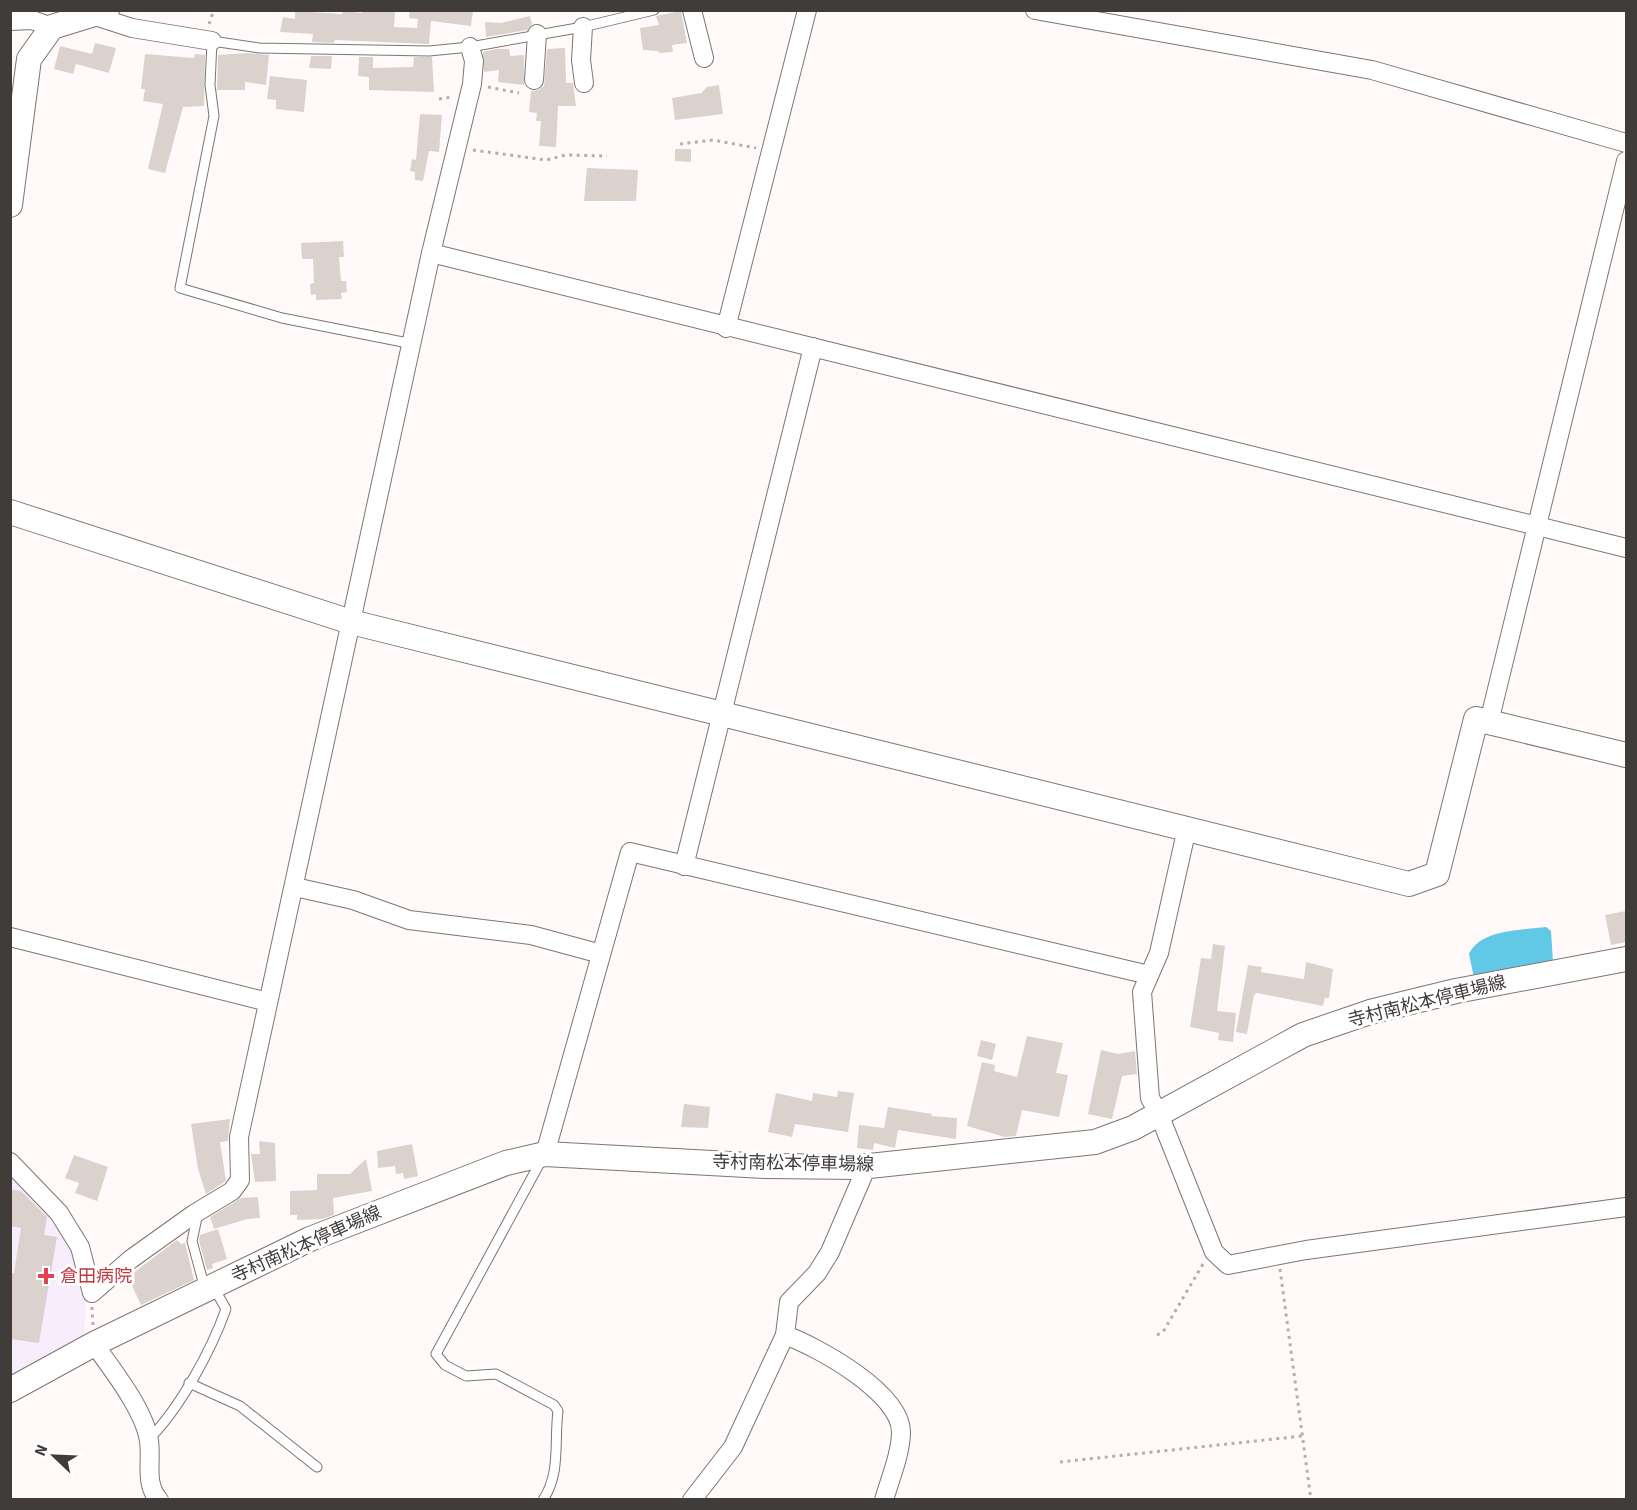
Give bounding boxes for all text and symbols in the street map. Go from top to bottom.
street label: 寺村南松本停車場線 [1346,970,1509,1033]
street label: 寺村南松本停車場線 [712,1150,874,1177]
street label: 寺村南松本停車場線 [227,1200,385,1289]
place label: 倉田病院 [60,1264,132,1289]
marker: 倉田病院 [37,1267,55,1285]
north arrow [24,1426,84,1486]
text: N [29,1441,53,1460]

